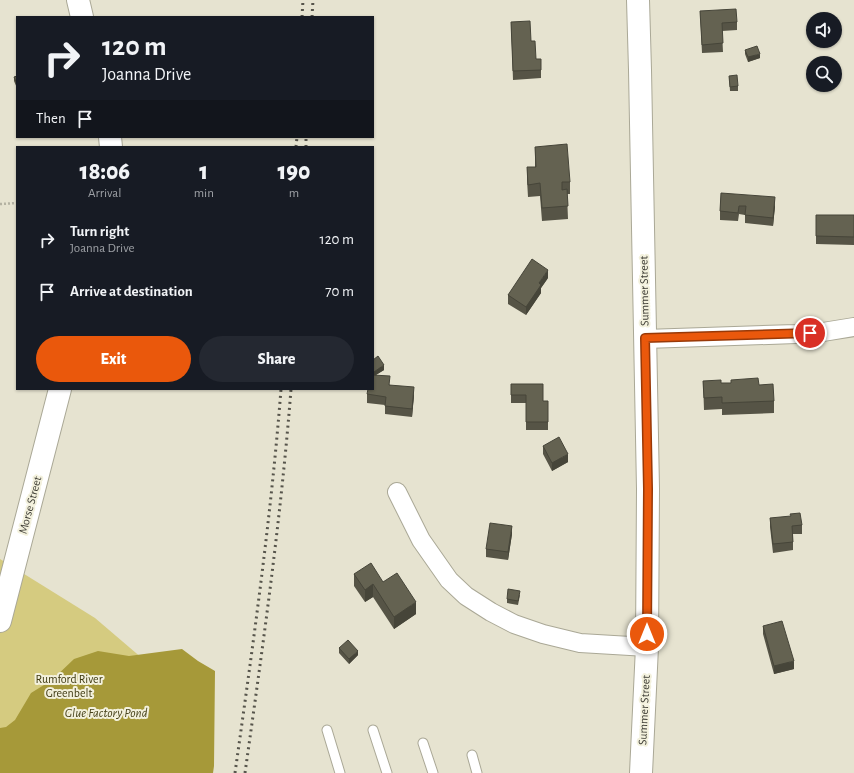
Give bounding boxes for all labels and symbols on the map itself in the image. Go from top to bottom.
street label: Summer Street [637,256,651,326]
pin [793,316,827,350]
street label: Morse Street [17,475,43,535]
position arrow [626,613,668,655]
park label: Rumford River Greenbelt [35,673,103,699]
street label: Summer Street [636,674,652,745]
water label: Glue Factory Pond [65,707,148,720]

